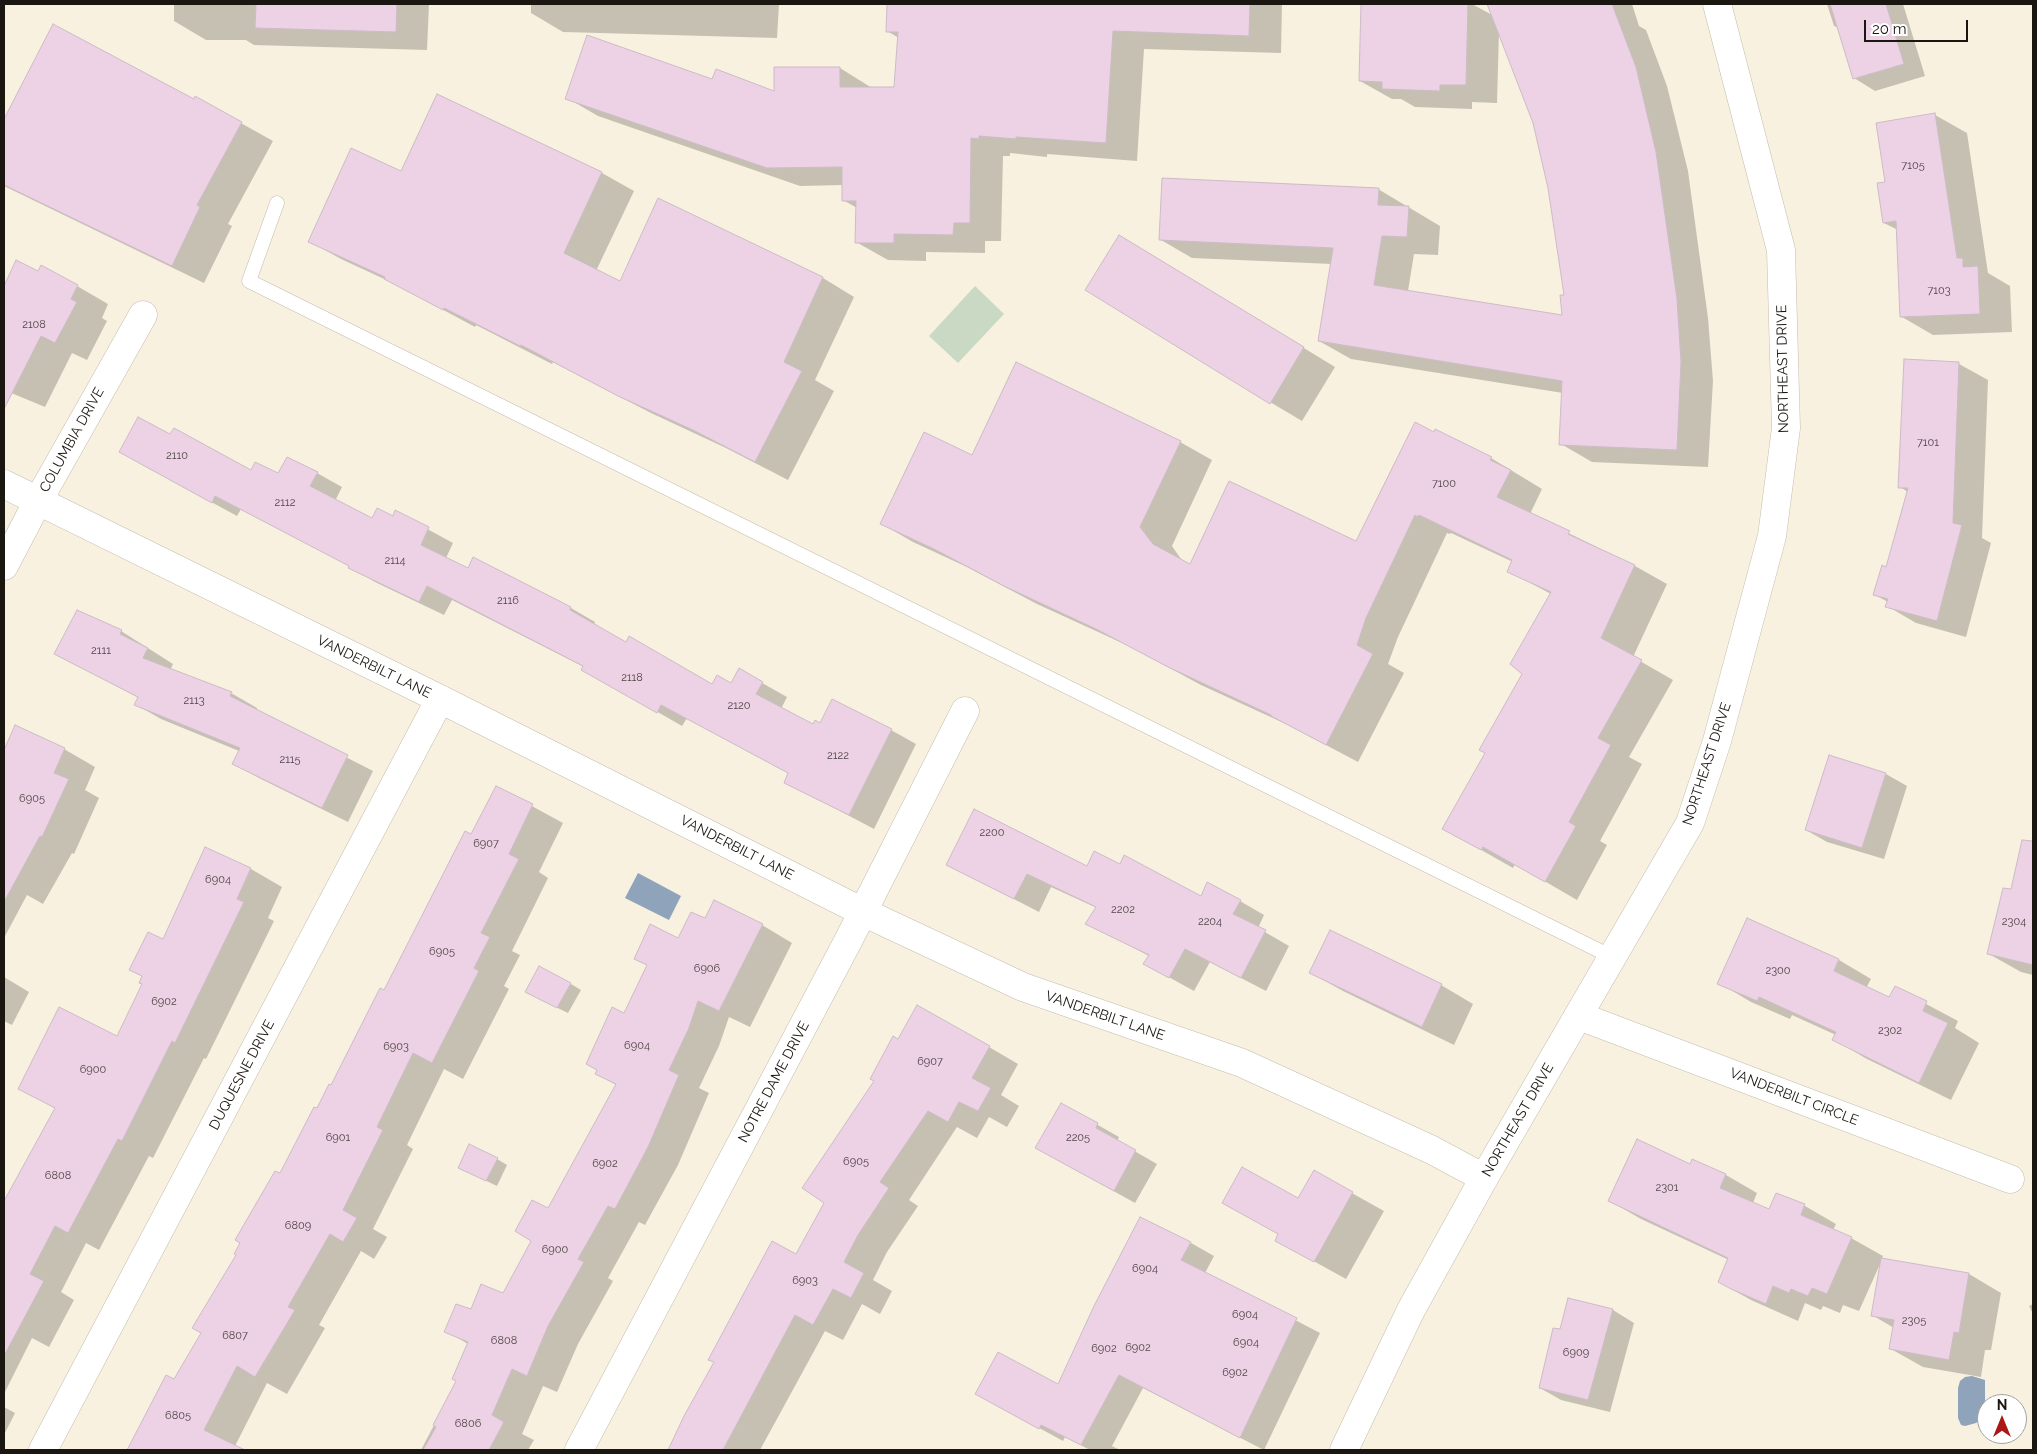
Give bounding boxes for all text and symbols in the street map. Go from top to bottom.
scale bar [1867,10,1971,42]
text: 20 m [1872,20,1907,38]
house number: 7105 [1901,159,1925,173]
house number: 7103 [1927,284,1951,298]
street label: NORTHEAST DRIVE [1773,305,1793,433]
house number: 2108 [22,318,46,332]
street label: COLUMBIA DRIVE [36,385,108,495]
house number: 7101 [1917,436,1939,450]
house number: 2110 [166,449,188,463]
house number: 7100 [1432,477,1456,491]
house number: 2112 [275,496,295,510]
house number: 2114 [384,554,406,568]
house number: 2116 [497,594,519,608]
street label: VANDERBILT LANE [314,632,434,702]
house number: 2111 [91,644,111,658]
house number: 2118 [621,671,643,685]
house number: 2113 [183,694,205,708]
house number: 2120 [728,699,750,713]
street label: NORTHEAST DRIVE [1679,700,1735,828]
house number: 2122 [827,749,849,763]
house number: 2115 [279,753,301,767]
house number: 6905 [19,792,45,806]
street label: VANDERBILT LANE [677,812,797,884]
house number: 2200 [980,826,1004,840]
house number: 6907 [473,837,499,851]
house number: 6904 [205,873,231,887]
house number: 2202 [1111,903,1135,917]
house number: 2204 [1198,915,1222,929]
house number: 2304 [2002,915,2026,929]
house number: 6905 [429,945,455,959]
house number: 6906 [694,962,720,976]
house number: 2300 [1765,964,1791,978]
street label: VANDERBILT LANE [1043,988,1167,1044]
house number: 6902 [151,995,177,1009]
street label: DUQUESNE DRIVE [206,1017,278,1133]
street label: NOTRE DAME DRIVE [735,1019,813,1145]
house number: 2302 [1878,1024,1902,1038]
house number: 6904 [624,1039,650,1053]
house number: 6903 [383,1040,409,1054]
house number: 6907 [917,1055,943,1069]
street label: NORTHEAST DRIVE [1479,1060,1557,1180]
house number: 6900 [80,1063,106,1077]
street label: VANDERBILT CIRCLE [1727,1065,1861,1129]
house number: 6901 [326,1131,350,1145]
house number: 2205 [1066,1131,1090,1145]
house number: 6905 [843,1155,869,1169]
house number: 6902 [592,1157,618,1171]
house number: 6808 [45,1169,71,1183]
house number: 2301 [1655,1181,1679,1195]
house number: 6809 [285,1219,311,1233]
house number: 6900 [542,1243,568,1257]
house number: 6904 [1132,1262,1158,1276]
house number: 6903 [792,1274,818,1288]
house number: 6904 [1232,1308,1258,1322]
house number: 2305 [1902,1314,1926,1328]
house number: 6807 [222,1329,248,1343]
house number: 6808 [491,1334,517,1348]
house number: 6904 [1233,1336,1259,1350]
house number: 6902 [1125,1341,1151,1355]
house number: 6902 [1091,1342,1117,1356]
house number: 6909 [1563,1346,1589,1360]
house number: 6902 [1222,1366,1248,1380]
north arrow [1977,1394,2027,1444]
text: N [1997,1397,2007,1413]
house number: 6805 [165,1409,191,1423]
house number: 6806 [455,1417,481,1431]

